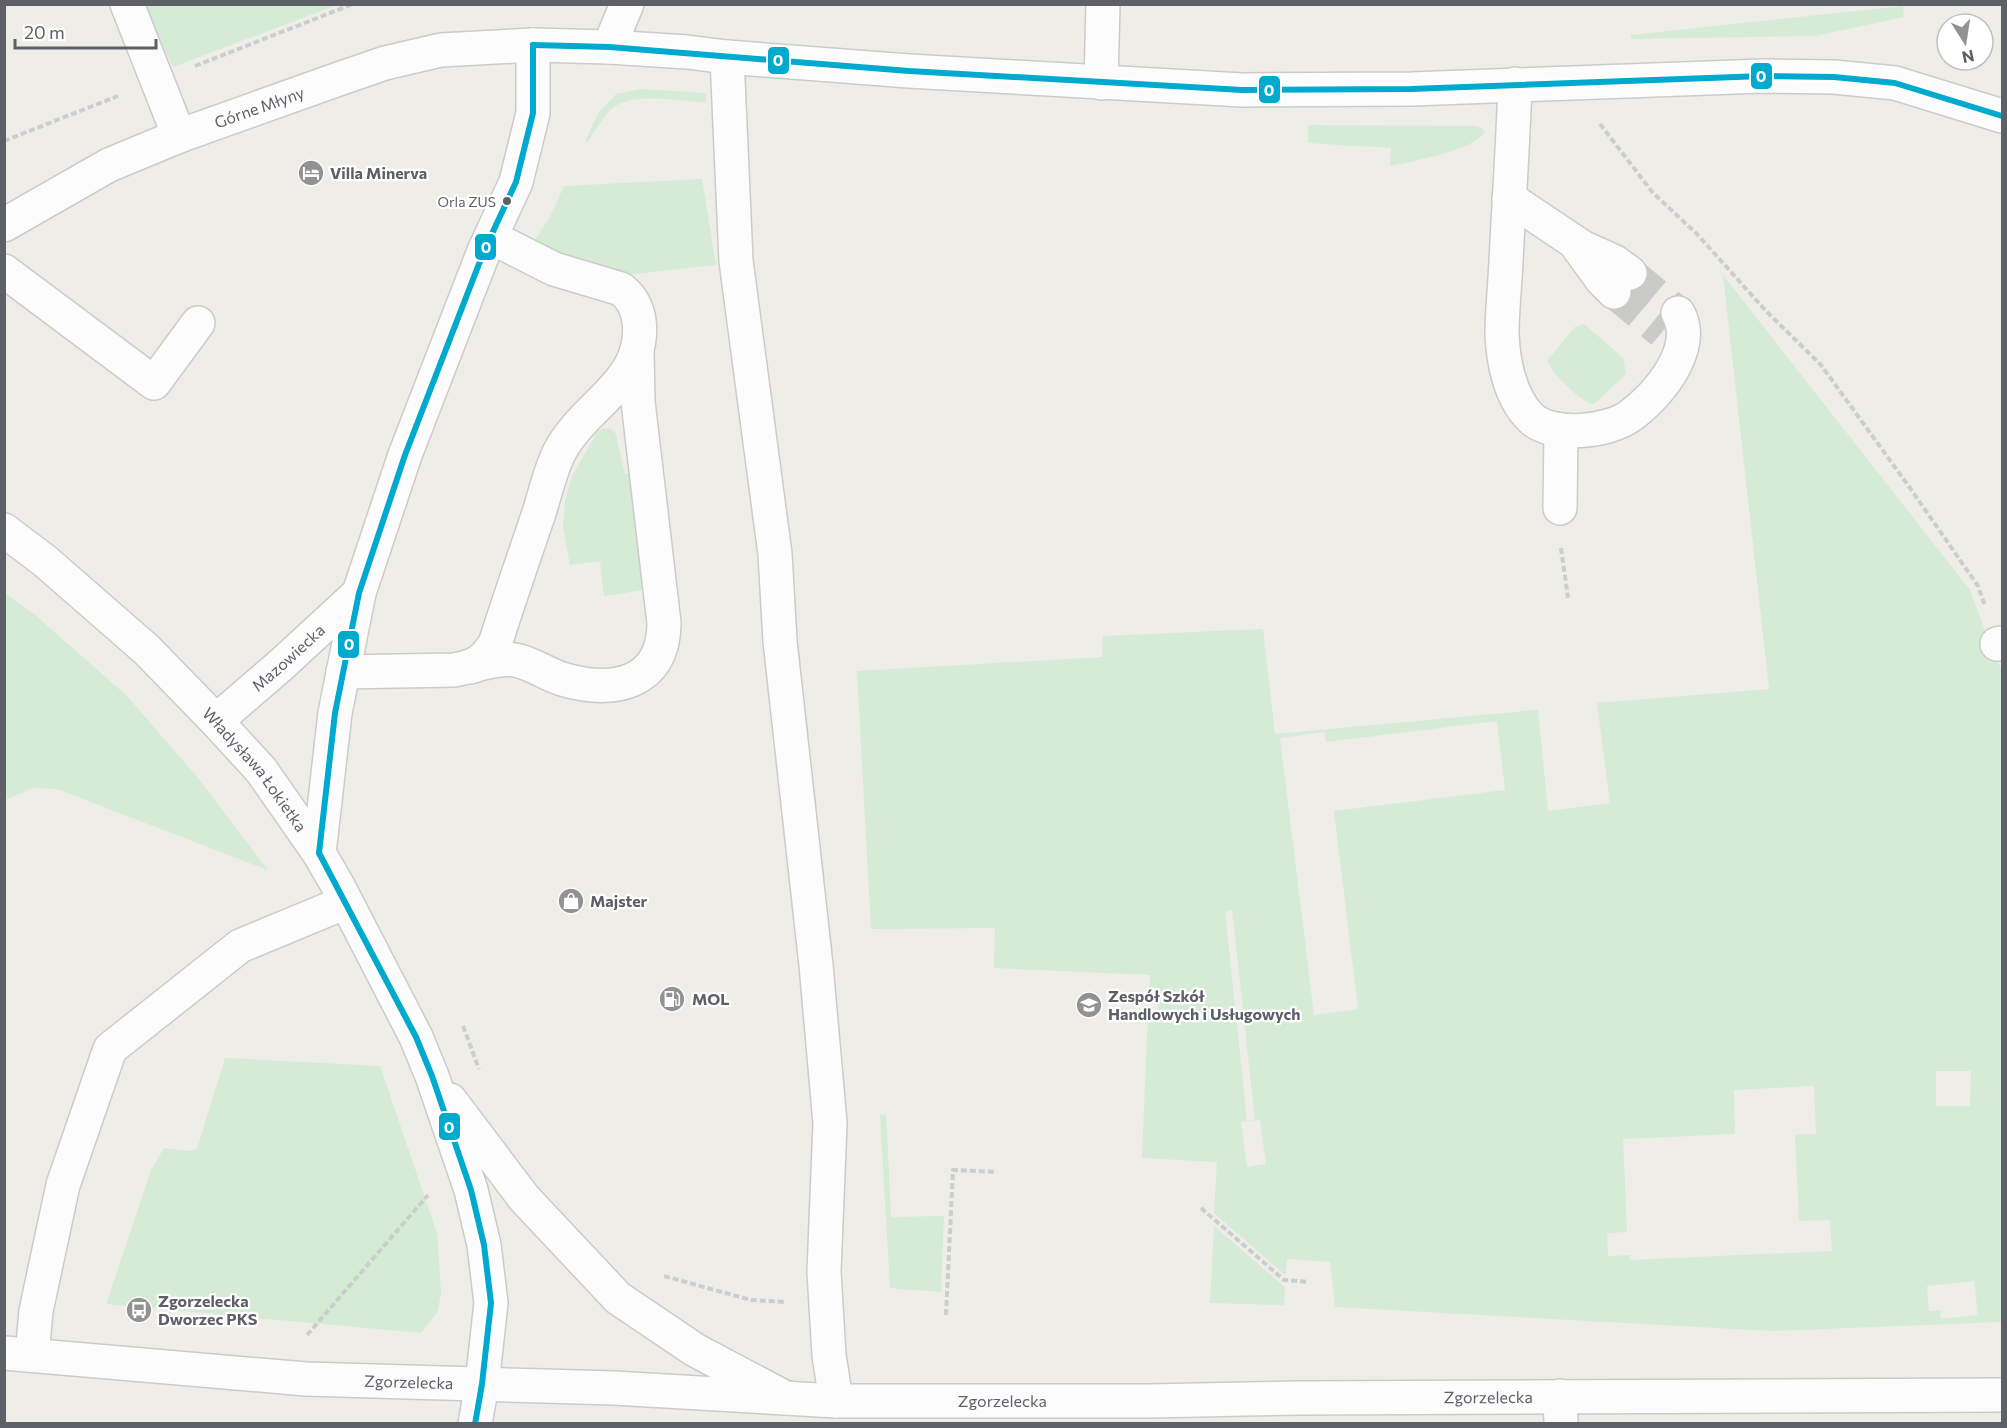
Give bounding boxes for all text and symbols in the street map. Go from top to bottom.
scale bar [15,12,156,50]
north arrow [1935,12,1995,72]
text: 20 m [24,21,65,43]
line badge: 0 [767,46,790,75]
text: N [1960,47,1976,68]
text: 0 [773,50,783,69]
line badge: 0 [1750,62,1773,90]
text: 0 [1756,66,1766,85]
line badge: 0 [1258,75,1281,104]
text: 0 [1264,80,1274,99]
street label: Górne Młyny [212,82,307,132]
hotel icon: Villa Minerva [296,158,326,188]
place label: Villa Minerva [330,163,427,182]
place label: Orla ZUS [438,193,496,210]
marker: Orla ZUS [501,195,513,207]
line badge: 0 [474,233,497,261]
text: 0 [481,237,491,256]
street label: Mazowiecka [248,620,328,695]
line badge: 0 [337,630,360,659]
text: 0 [344,634,354,653]
street label: Władysława Łokietka [199,703,311,835]
shop icon: Majster [556,886,586,916]
place label: Majster [590,891,648,910]
fuel station icon: MOL [657,984,687,1014]
place label: Zespół Szkół Handlowych i Usługowych [1108,986,1300,1023]
place label: MOL [692,989,729,1008]
school or university icon: Zespół Szkół Handlowych i Usługowych [1074,990,1104,1020]
line badge: 0 [438,1112,461,1141]
text: 0 [444,1117,454,1136]
place label: Zgorzelecka Dworzec PKS [158,1291,258,1328]
bus stop icon: Zgorzelecka Dworzec PKS [124,1295,154,1325]
street label: Zgorzelecka [364,1371,454,1392]
street label: Zgorzelecka [1444,1387,1533,1406]
street label: Zgorzelecka [958,1391,1047,1410]

